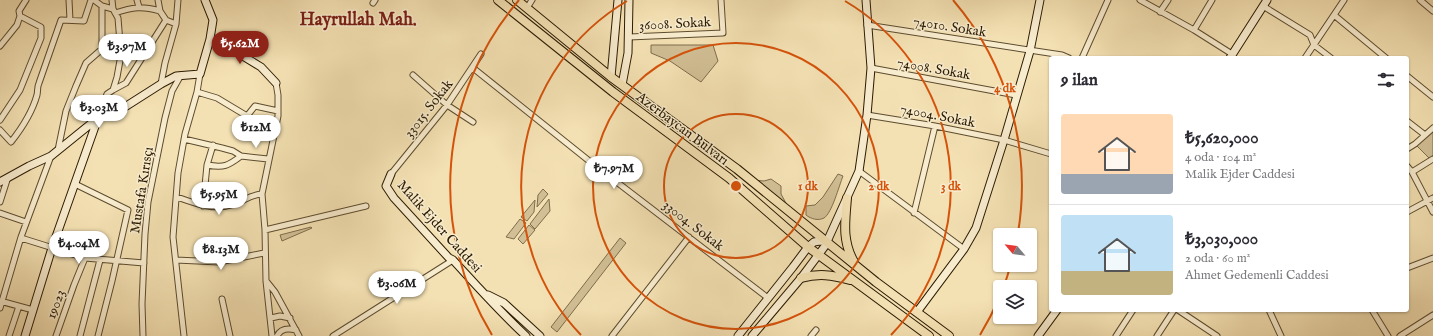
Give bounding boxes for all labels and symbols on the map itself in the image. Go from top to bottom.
district label: Hayrullah Mah. [299,9,417,32]
street label: 74010. Sokak [912,12,988,42]
street label: 36008. Sokak [639,13,712,35]
pin: ₺5.62M [207,31,273,65]
pin: ₺3.97M [94,34,160,68]
street label: 74008. Sokak [896,54,973,84]
street label: 33015. Sokak [400,75,458,141]
text: 4 dk [994,81,1016,96]
street label: Azerbaycan Bulvarı [632,87,733,170]
pin: ₺3.03M [66,95,132,129]
street label: 74004. Sokak [899,100,977,132]
pin: ₺12M [232,115,280,149]
street label: Mustafa Kırısçı [126,145,158,235]
pin: ₺7.97M [581,156,647,190]
street label: Malik Ejder Caddesi [393,177,486,277]
centre of rings [729,179,743,193]
text: 1 dk [798,179,819,194]
text: 2 dk [868,179,890,194]
text: 3 dk [941,179,962,194]
pin: ₺5.95M [186,182,252,216]
street label: 33004. Sokak [659,196,728,256]
north arrow [993,228,1037,272]
pin: ₺4.04M [46,231,112,265]
pin: ₺8.13M [188,237,254,271]
pin: ₺3.06M [364,271,430,305]
street label: 19023 [42,287,70,322]

